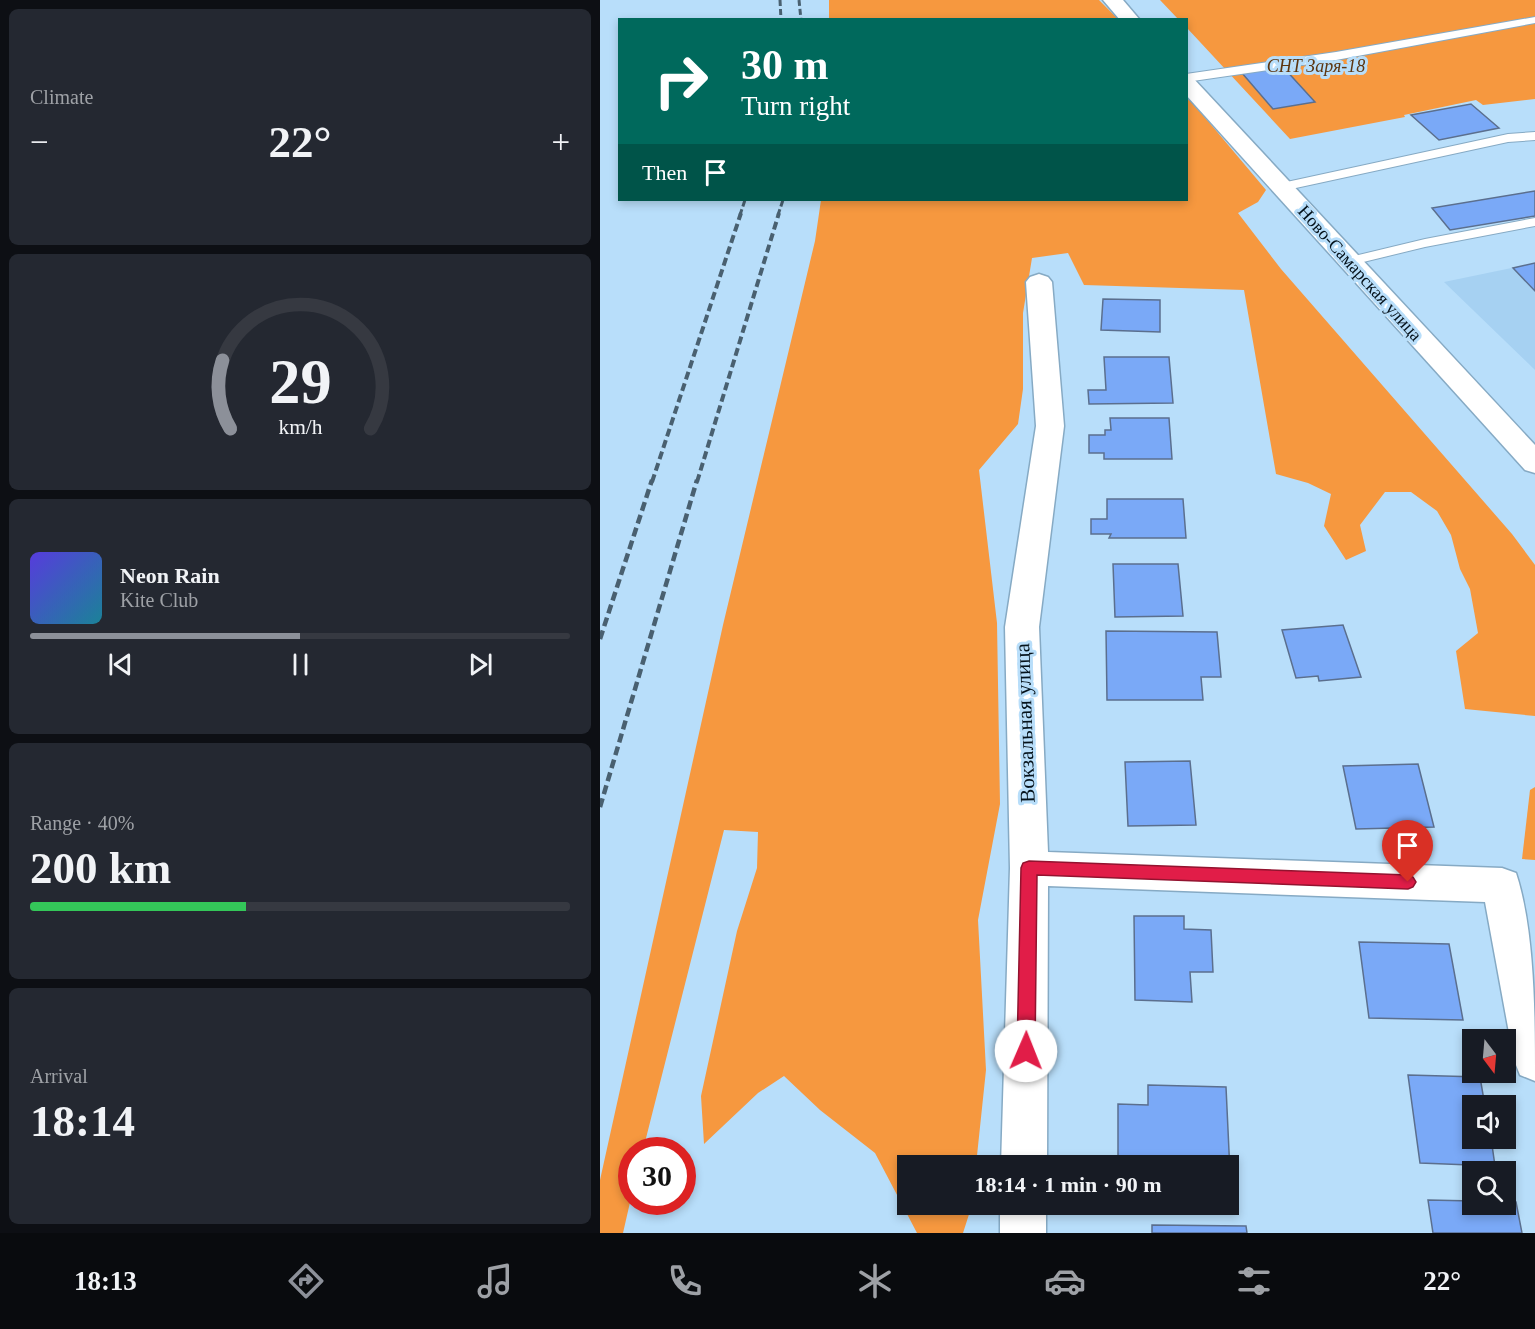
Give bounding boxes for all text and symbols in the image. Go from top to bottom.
icon: right [642,42,720,120]
text: 30 m [741,42,829,88]
park label: СНТ Заря-18 [1267,56,1365,76]
text: Climate [30,86,93,108]
text: Turn right [741,91,850,121]
text: 22° [269,117,332,167]
text: − [30,124,49,160]
text: + [551,124,570,160]
icon: arrive [699,156,732,189]
text: Then [642,160,687,185]
street label: Ново-Самарская улица [1294,201,1426,345]
text: 29 [269,347,331,416]
text: km/h [278,415,322,439]
text: Neon Rain [120,563,220,588]
text: Kite Club [120,589,198,611]
street label: Вокзальная улица [1010,642,1040,803]
icon: previous [104,648,137,681]
icon: pause [284,648,317,681]
icon: next [464,648,497,681]
text: Range · 40% [30,812,134,834]
pin [1382,820,1433,882]
icon: arrive [1391,829,1424,862]
text: 200 km [30,843,171,893]
position arrow [994,1019,1058,1083]
north arrow [1462,1029,1516,1083]
map controls [1462,1029,1516,1215]
text: Arrival [30,1065,88,1087]
button: sound [1462,1095,1516,1149]
text: 18:14 [30,1096,135,1146]
speed limit sign: 30 [618,1137,696,1215]
button: search [1462,1161,1516,1215]
text: 18:14 · 1 min · 90 m [975,1172,1162,1197]
icon: directions [285,1260,327,1302]
icon: music [474,1260,516,1302]
icon: phone [664,1260,706,1302]
icon: climate [854,1260,896,1302]
icon: car [1044,1260,1086,1302]
icon: filters [1233,1260,1275,1302]
text: 18:13 [74,1266,137,1296]
text: 22° [1423,1266,1461,1296]

